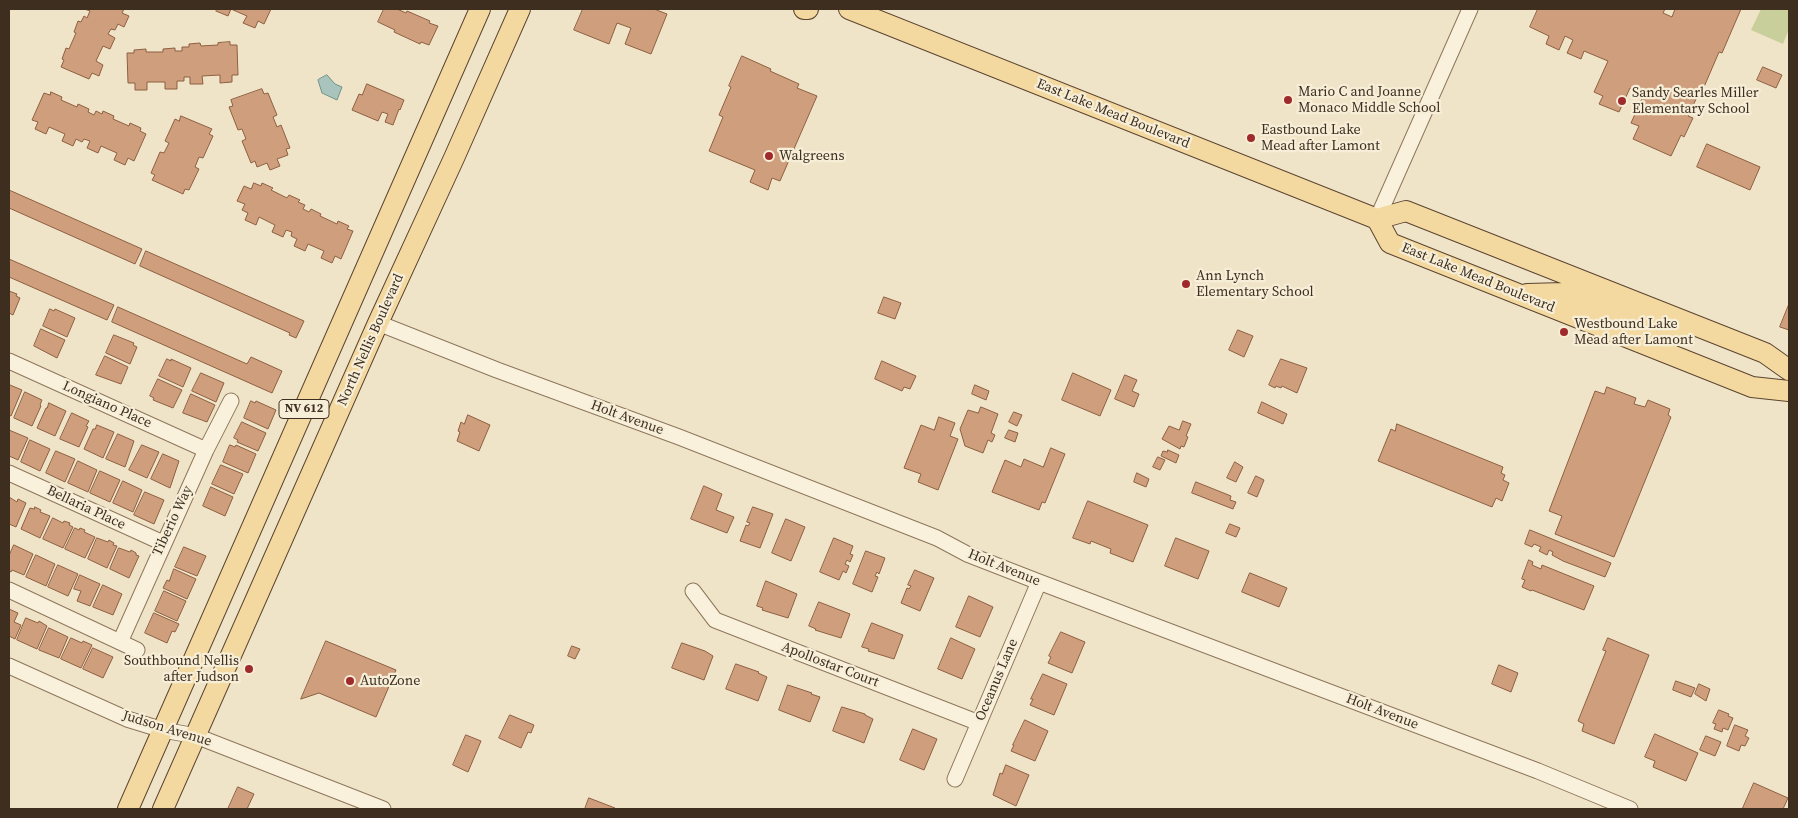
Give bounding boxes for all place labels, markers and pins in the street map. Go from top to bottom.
place label: Mario C and Joanne Monaco Middle School [1298,84,1440,116]
place label: Sandy Searles Miller Elementary School [1632,85,1759,118]
marker: Mario C and Joanne Monaco Middle School [1282,94,1294,106]
marker: Sandy Searles Miller Elementary School [1616,95,1628,107]
place label: Eastbound Lake Mead after Lamont [1261,122,1380,154]
marker: Eastbound Lake Mead after Lamont [1245,132,1257,144]
place label: Walgreens [779,148,845,164]
marker: Walgreens [763,150,775,162]
place label: Ann Lynch Elementary School [1196,268,1314,300]
marker: Ann Lynch Elementary School [1180,278,1192,290]
place label: Westbound Lake Mead after Lamont [1574,316,1693,348]
marker: Westbound Lake Mead after Lamont [1558,326,1570,338]
place label: Southbound Nellis after Judson [124,653,239,686]
marker: Southbound Nellis after Judson [243,663,255,675]
place label: AutoZone [360,673,420,689]
marker: AutoZone [344,675,356,687]

